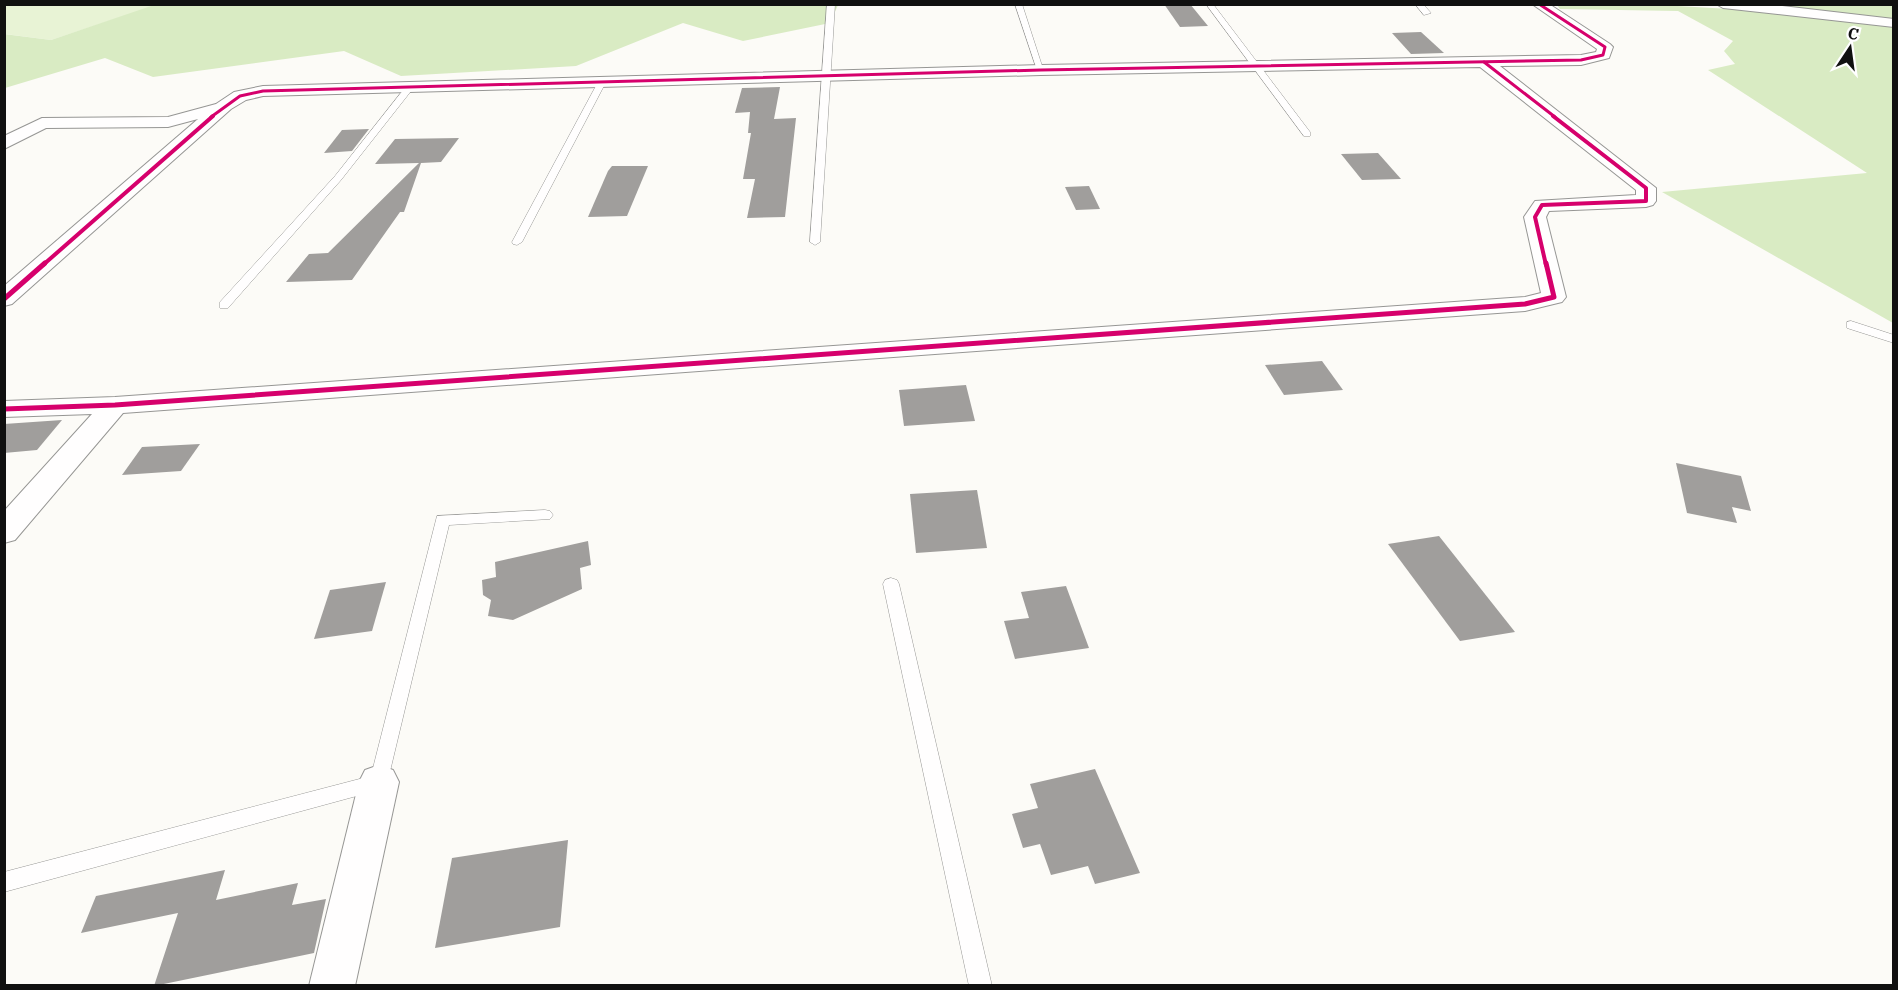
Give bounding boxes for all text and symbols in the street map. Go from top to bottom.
north arrow [1820,18,1880,78]
text: С [1846,22,1861,44]

